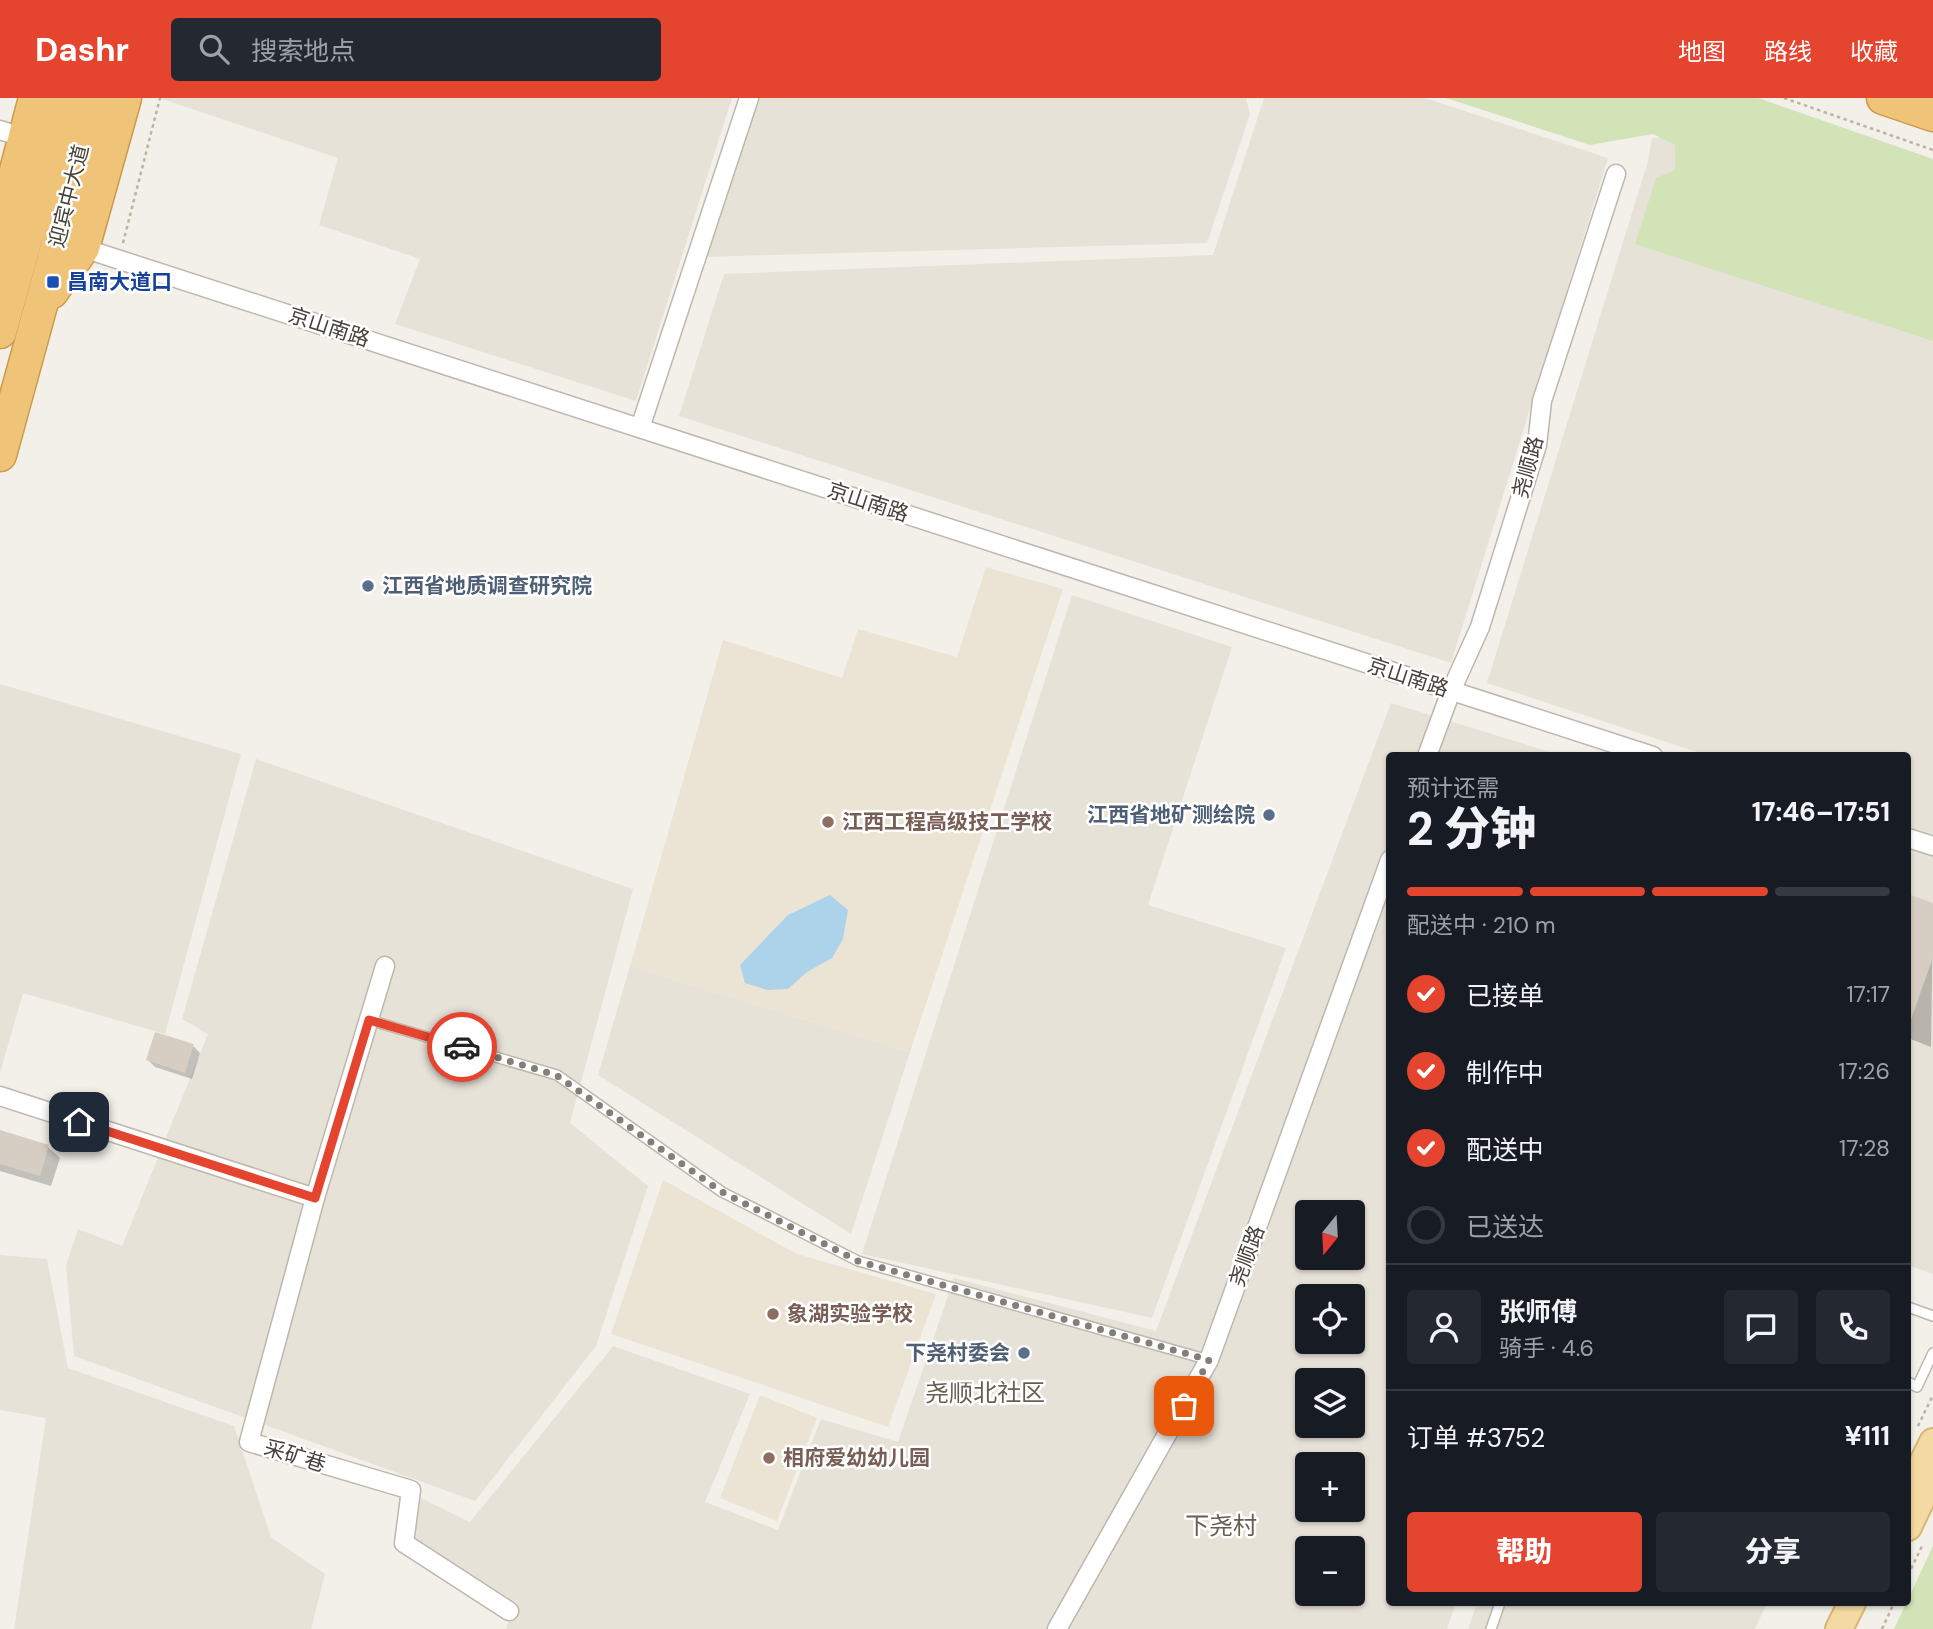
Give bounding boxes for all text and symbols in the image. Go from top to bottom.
search box [171,18,661,81]
text: Dashr [35,28,129,71]
icon: search [195,30,233,68]
text: 搜索地点 [251,34,355,68]
text: 地图 [1678,36,1726,67]
text: 路线 [1764,36,1812,67]
text: 收藏 [1850,36,1898,67]
street label: 迎宾中大道 [43,142,95,250]
place label: 昌南大道口 [67,268,172,296]
marker: 昌南大道口 [45,274,61,290]
street label: 京山南路 [285,301,373,353]
street label: 尧顺路 [1506,433,1550,501]
street label: 京山南路 [824,476,912,528]
place label: 江西省地质调查研究院 [382,572,592,600]
marker: 江西省地质调查研究院 [360,578,376,594]
street label: 京山南路 [1364,651,1452,703]
text: 预计还需 [1407,773,1499,803]
text: 17:46–17:51 [1752,795,1890,829]
text: 2 分钟 [1407,799,1536,859]
place label: 江西省地矿测绘院 [1087,801,1255,829]
marker: 江西省地矿测绘院 [1261,807,1277,823]
place label: 江西工程高级技工学校 [842,808,1052,836]
marker: 江西工程高级技工学校 [820,814,836,830]
text: 配送中 · 210 m [1407,910,1556,940]
icon: check [1407,975,1445,1013]
text: 已接单 [1466,979,1544,1013]
text: 17:17 [1846,979,1890,1009]
courier [427,1012,497,1082]
icon: car [443,1028,481,1066]
icon: check [1407,1052,1445,1090]
text: 制作中 [1466,1056,1544,1090]
text: 17:26 [1838,1056,1890,1086]
pin [49,1092,109,1152]
icon: home [60,1103,98,1141]
icon: check [1407,1129,1445,1167]
text: 配送中 [1466,1133,1544,1167]
text: 17:28 [1839,1133,1890,1163]
north arrow [1295,1200,1365,1270]
map controls [1295,1200,1365,1606]
text: 已送达 [1466,1210,1544,1244]
street label: 尧顺路 [1223,1222,1271,1290]
button: locate [1295,1284,1365,1354]
button: person [1407,1290,1481,1364]
button: chat [1724,1290,1798,1364]
button: phone [1816,1290,1890,1364]
text: 张师傅 [1499,1295,1577,1329]
place label: 象湖实验学校 [787,1300,913,1328]
marker: 象湖实验学校 [765,1306,781,1322]
text: 骑手 · 4.6 [1499,1333,1594,1363]
place label: 下尧村委会 [905,1339,1010,1367]
marker: 下尧村委会 [1016,1345,1032,1361]
button: layers [1295,1368,1365,1438]
pin [1154,1376,1214,1436]
district label: 尧顺北社区 [925,1377,1045,1408]
icon: bag [1165,1387,1203,1425]
text: ¥111 [1845,1419,1890,1453]
text: 订单 #3752 [1407,1421,1545,1455]
street label: 采矿巷 [261,1433,329,1479]
place label: 相府爱幼幼儿园 [783,1444,930,1472]
marker: 相府爱幼幼儿园 [761,1450,777,1466]
button: + [1295,1452,1365,1522]
district label: 下尧村 [1185,1510,1257,1541]
button: 帮助 [1407,1512,1642,1592]
button: 分享 [1656,1512,1890,1592]
button: − [1295,1536,1365,1606]

